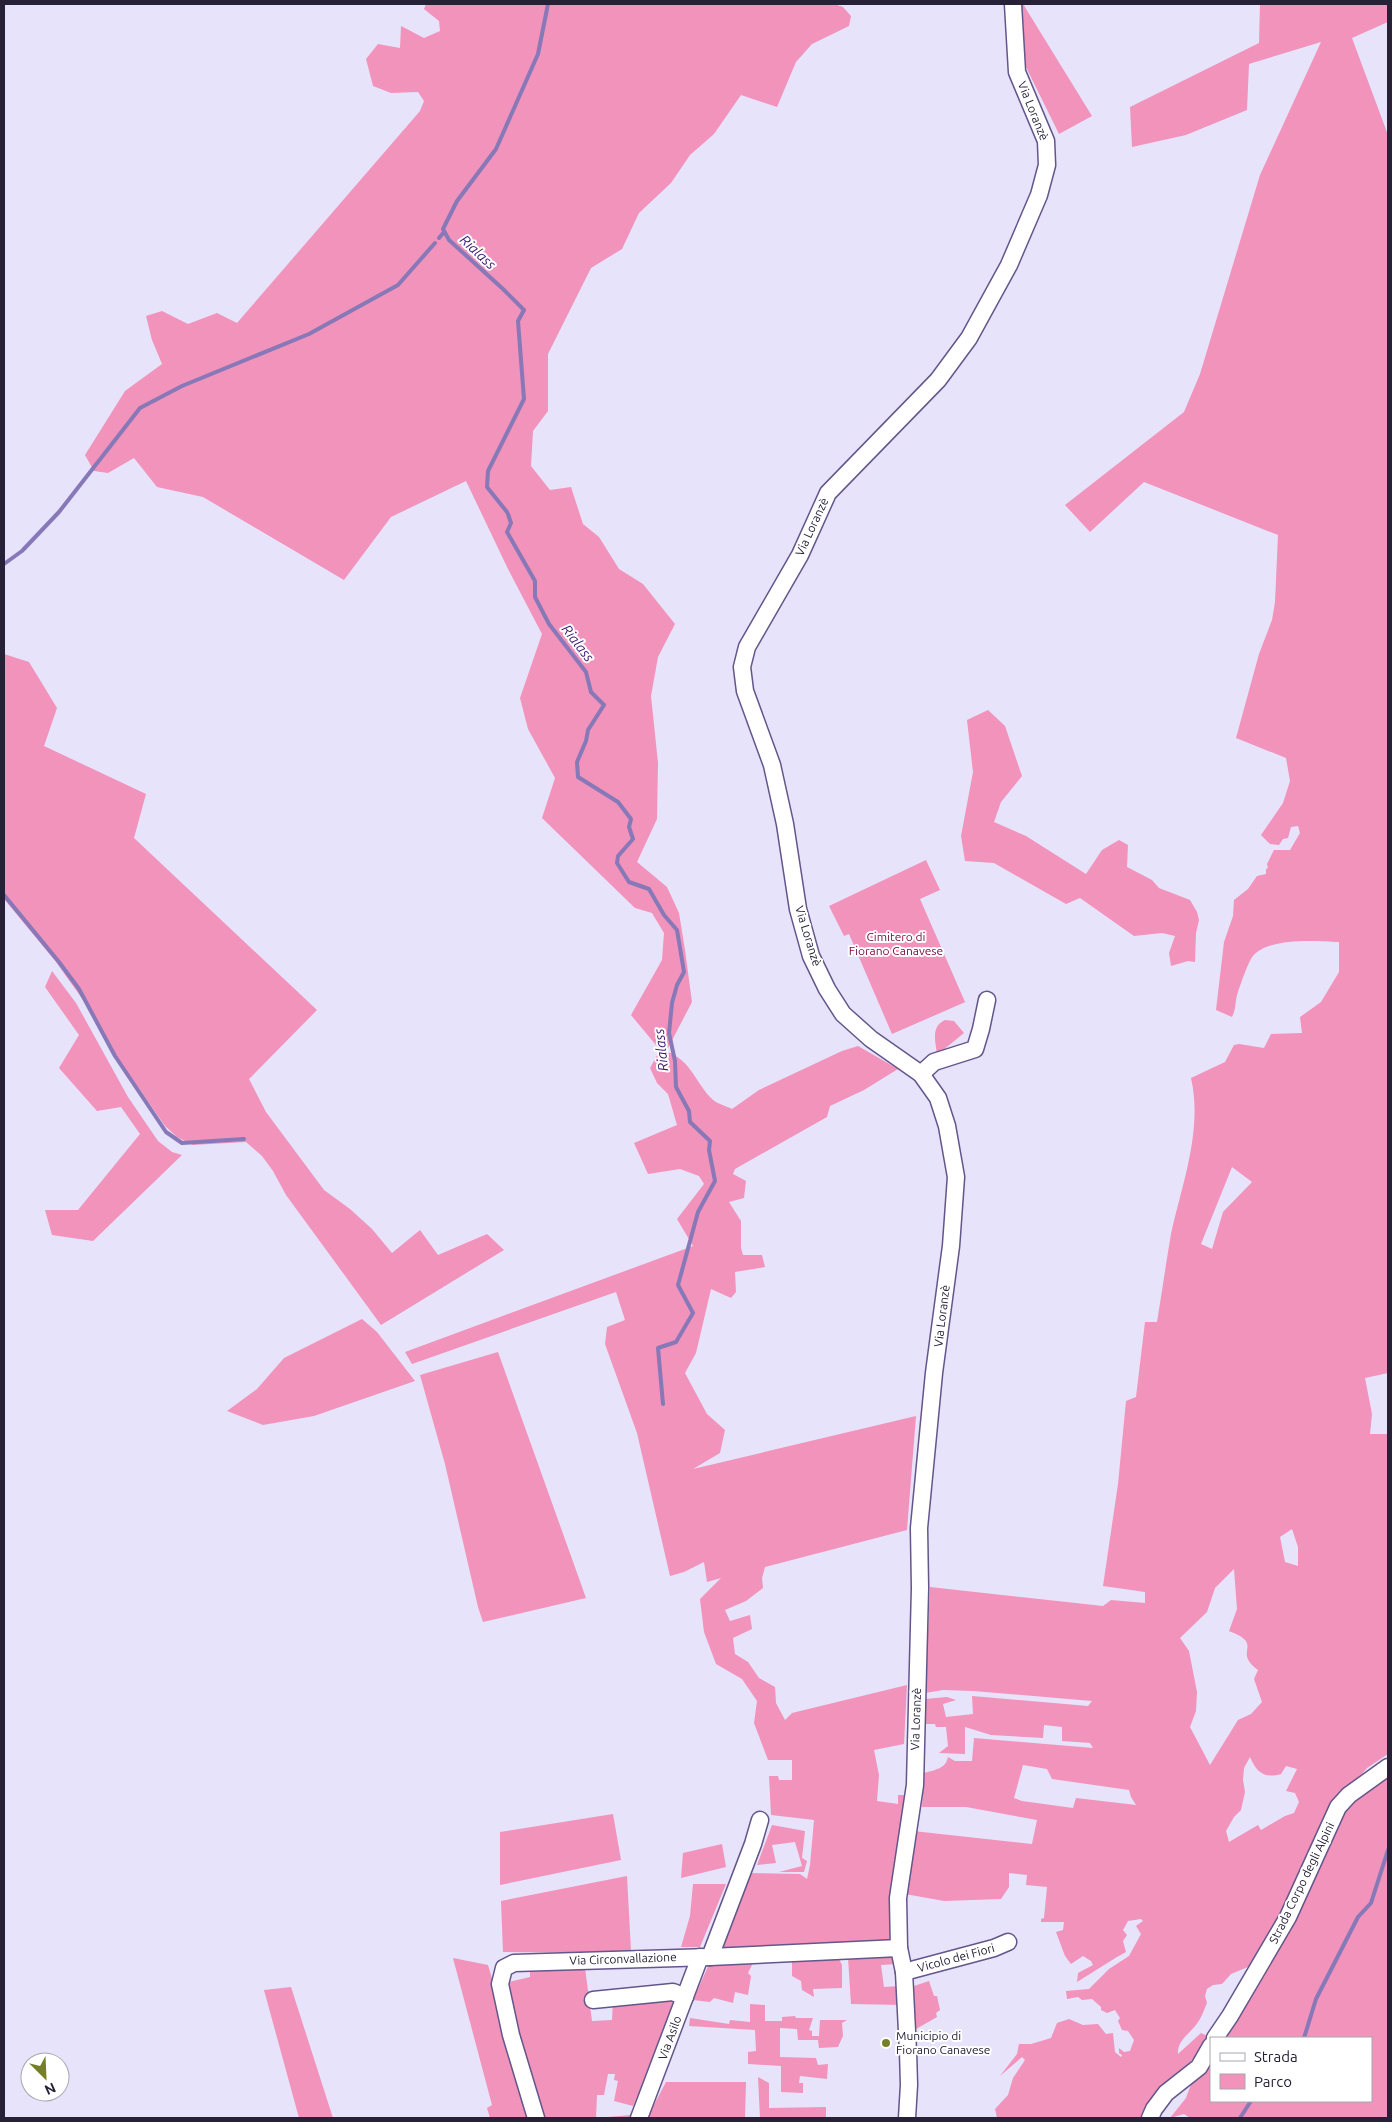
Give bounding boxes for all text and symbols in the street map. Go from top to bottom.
street label: Via Loranzè [1016,79,1051,142]
water label: Rialass [457,232,499,272]
street label: Via Loranzè [792,496,831,558]
water label: Rialass [559,621,598,665]
street label: Via Loranzè [793,904,824,968]
park label: Cimitero di Fiorano Canavese [849,930,943,957]
water label: Rialass [651,1028,671,1072]
street label: Via Loranzè [931,1284,952,1348]
street label: Via Loranzè [908,1687,923,1750]
street label: Strada Corpo degli Alpini [1266,1820,1337,1946]
street label: Vicolo dei Fiori [916,1941,996,1974]
street label: Via Circonvallazione [569,1950,677,1967]
street label: Via Asilo [656,2014,684,2062]
place label: Municipio di Fiorano Canavese [896,2029,990,2056]
marker: Municipio di Fiorano Canavese [880,2037,892,2049]
legend [1210,2037,1372,2102]
text: Strada [1254,2048,1298,2065]
north arrow [20,2052,70,2102]
text: Parco [1254,2073,1292,2090]
text: N [42,2079,58,2098]

